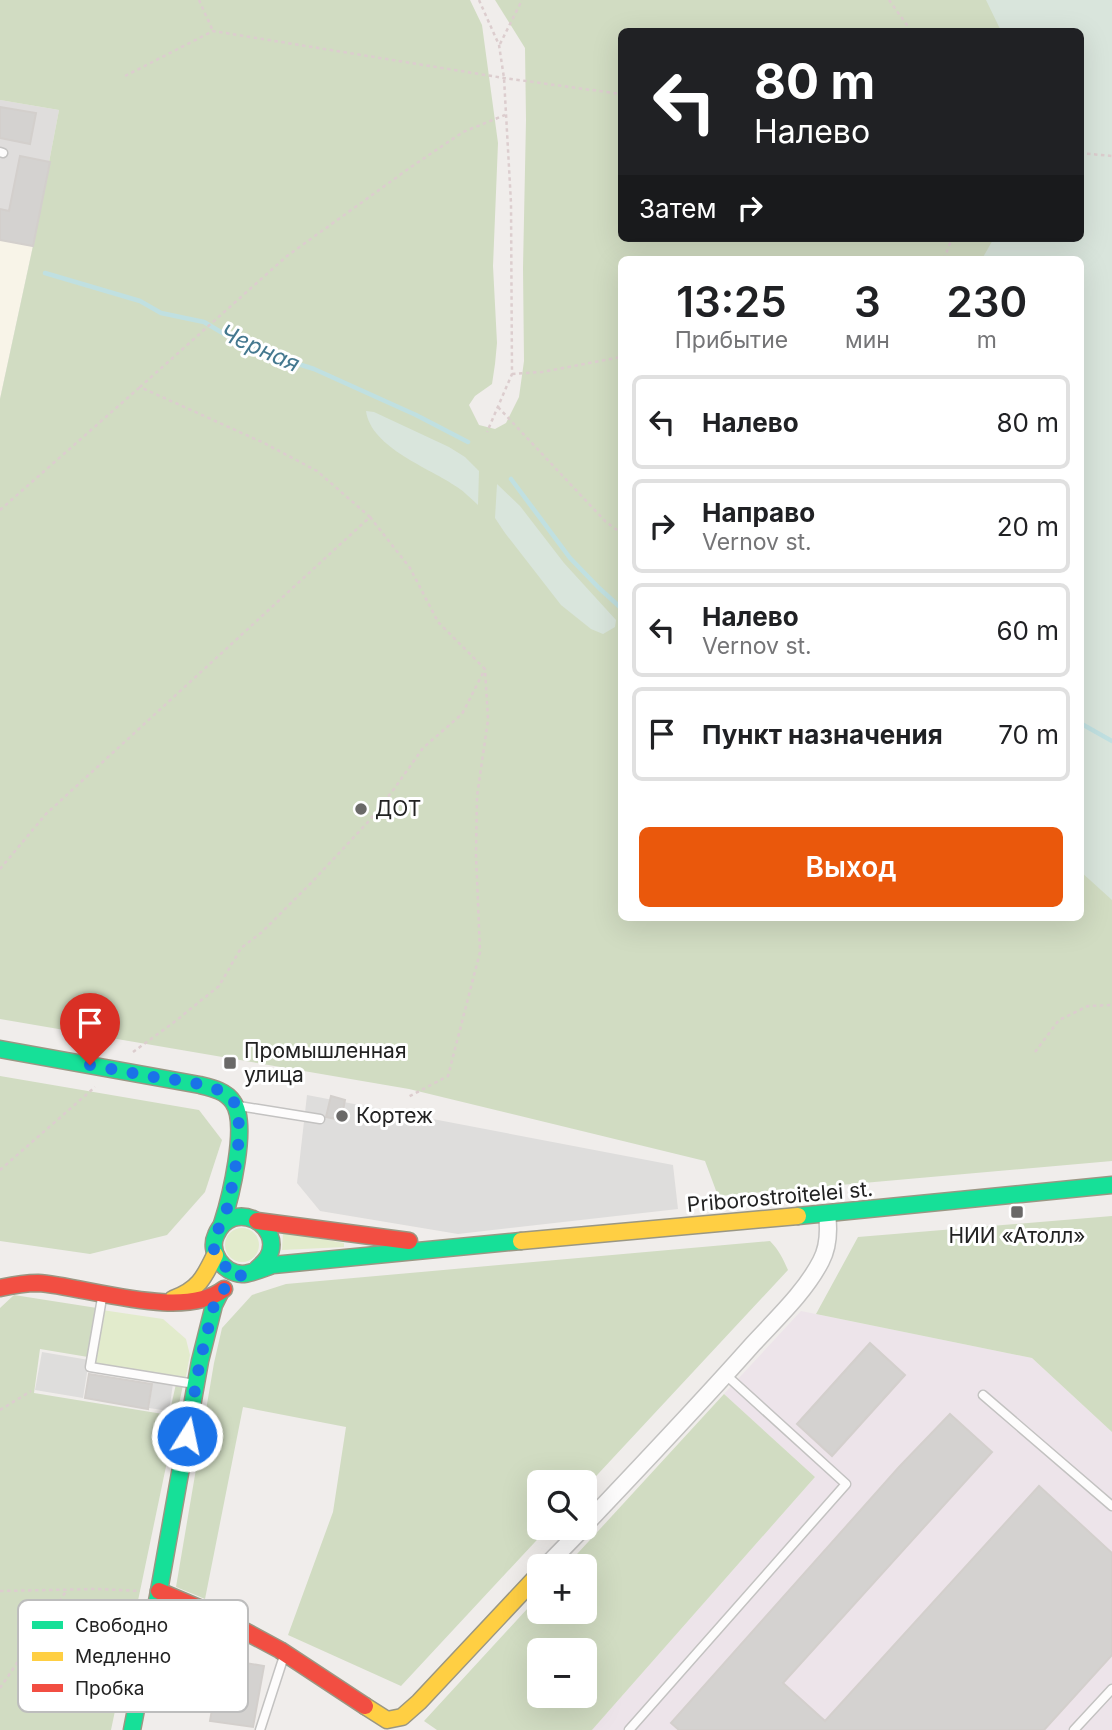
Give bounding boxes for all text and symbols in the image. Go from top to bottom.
text: 80 m [754,52,875,111]
icon: left [639,56,730,147]
text: Налево [754,112,870,151]
icon: right [731,189,769,227]
text: Затем [639,193,717,224]
text: 13:25 [676,276,787,327]
text: 3 [854,276,881,327]
text: 230 [947,276,1027,327]
water label: Черная [216,318,304,378]
text: Прибытие [675,326,788,354]
text: мин [845,326,890,354]
text: m [977,326,997,354]
icon: left [643,403,681,441]
text: Налево [702,407,799,438]
text: 80 m [996,407,1059,438]
text: Направо [702,497,815,528]
icon: right [643,507,681,545]
text: 20 m [997,511,1059,542]
text: Vernov st. [702,528,812,556]
text: Налево [702,601,799,632]
icon: left [643,611,681,649]
text: 60 m [996,615,1059,646]
text: Vernov st. [702,632,812,660]
icon: arrive [643,715,681,753]
text: Пункт назначения [702,719,943,750]
text: 70 m [998,719,1059,750]
place label: ДОТ [375,796,421,821]
marker: ДОТ [353,801,369,817]
button: Выход [639,827,1063,907]
pin [60,993,120,1065]
icon: arrive [71,1004,109,1042]
place label: Промышленная улица [244,1038,407,1087]
marker: Промышленная улица [222,1055,238,1071]
place label: Кортеж [356,1103,433,1128]
marker: Кортеж [334,1108,350,1124]
street label: Priborostroitelei st. [686,1176,874,1217]
marker: НИИ «Атолл» [1009,1204,1025,1220]
place label: НИИ «Атолл» [948,1223,1086,1248]
position arrow [150,1399,224,1473]
map controls [527,1470,597,1708]
button: search [527,1470,597,1540]
button: + [527,1554,597,1624]
legend [18,1600,248,1712]
text: Свободно [75,1614,168,1637]
button: − [527,1638,597,1708]
text: Медленно [75,1645,171,1668]
text: Пробка [75,1677,144,1700]

